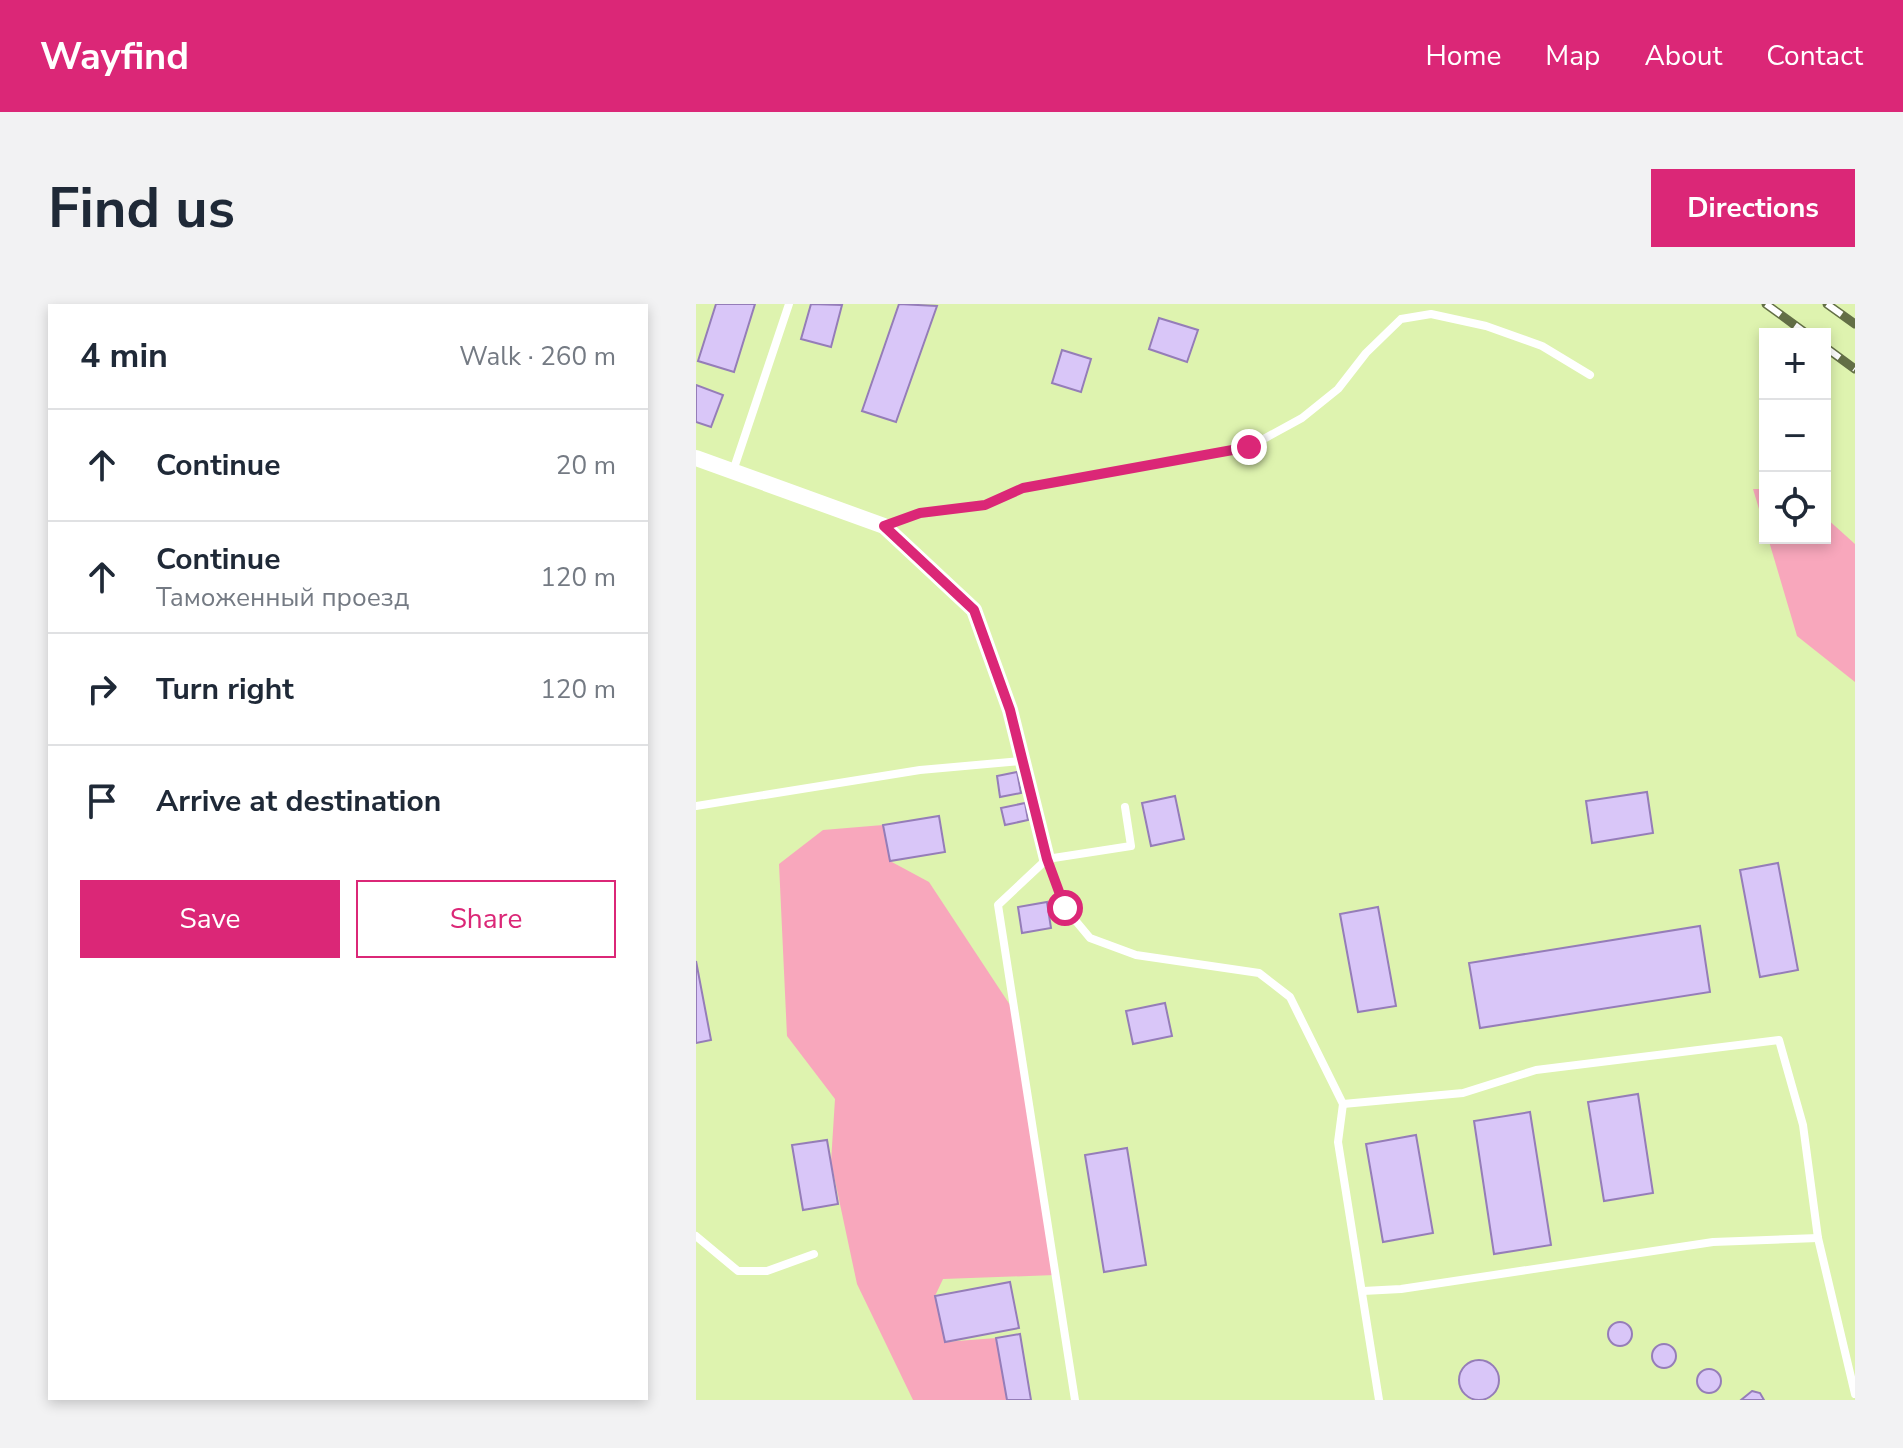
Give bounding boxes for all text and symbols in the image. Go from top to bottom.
text: Wayfind [40,31,189,82]
text: Home [1426,37,1501,75]
text: Map [1545,37,1600,75]
text: About [1644,37,1722,75]
text: Contact [1766,37,1863,75]
button: Directions [1651,169,1855,247]
text: Find us [48,170,235,247]
map controls [1759,328,1831,544]
button: + [1759,328,1831,400]
text: 4 min [80,333,168,379]
text: Walk · 260 m [459,339,616,374]
button: − [1759,400,1831,472]
route end [1231,429,1267,465]
icon: ahead [80,443,124,487]
text: Continue [156,445,281,486]
text: 20 m [556,448,616,483]
button: locate [1759,472,1831,544]
text: Continue [156,539,281,580]
icon: ahead [80,555,124,599]
text: 120 m [540,560,616,595]
text: Таможенный проезд [156,580,409,615]
icon: right [80,667,124,711]
text: Turn right [156,669,294,710]
text: 120 m [540,672,616,707]
icon: arrive [80,779,124,823]
text: Arrive at destination [156,781,441,822]
button: Save [80,880,340,958]
button: Share [356,880,616,958]
route start [1047,890,1083,926]

